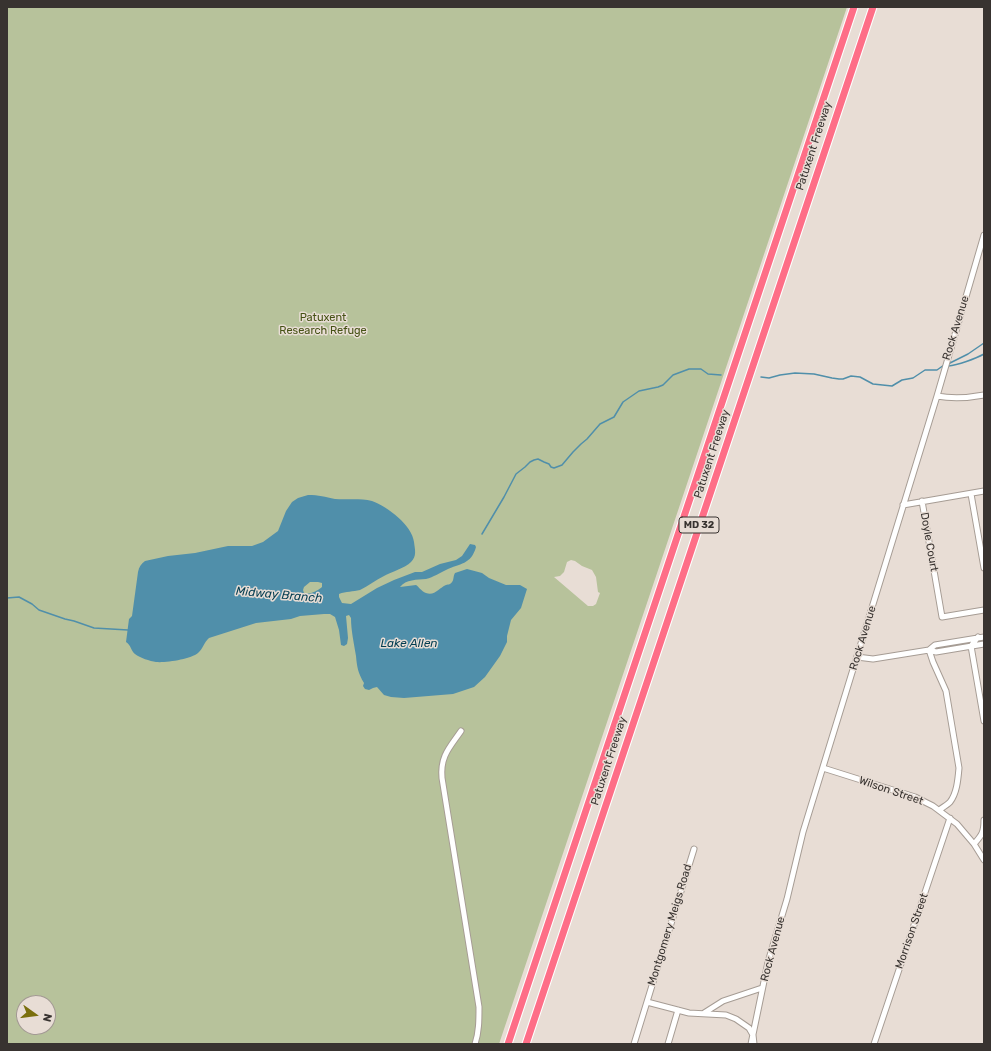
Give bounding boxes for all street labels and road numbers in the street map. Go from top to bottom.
street label: Patuxent Freeway [793,100,835,192]
street label: Rock Avenue [940,294,972,362]
street label: Patuxent Freeway [691,408,733,500]
street label: Doyle Court [917,511,941,573]
road number: MD 32 [679,517,719,533]
street label: Rock Avenue [847,604,879,672]
street label: Patuxent Freeway [588,715,630,807]
street label: Wilson Street [857,774,925,808]
street label: Montgomery Meigs Road [645,863,695,987]
street label: Morrison Street [893,891,931,971]
street label: Rock Avenue [758,915,788,983]

